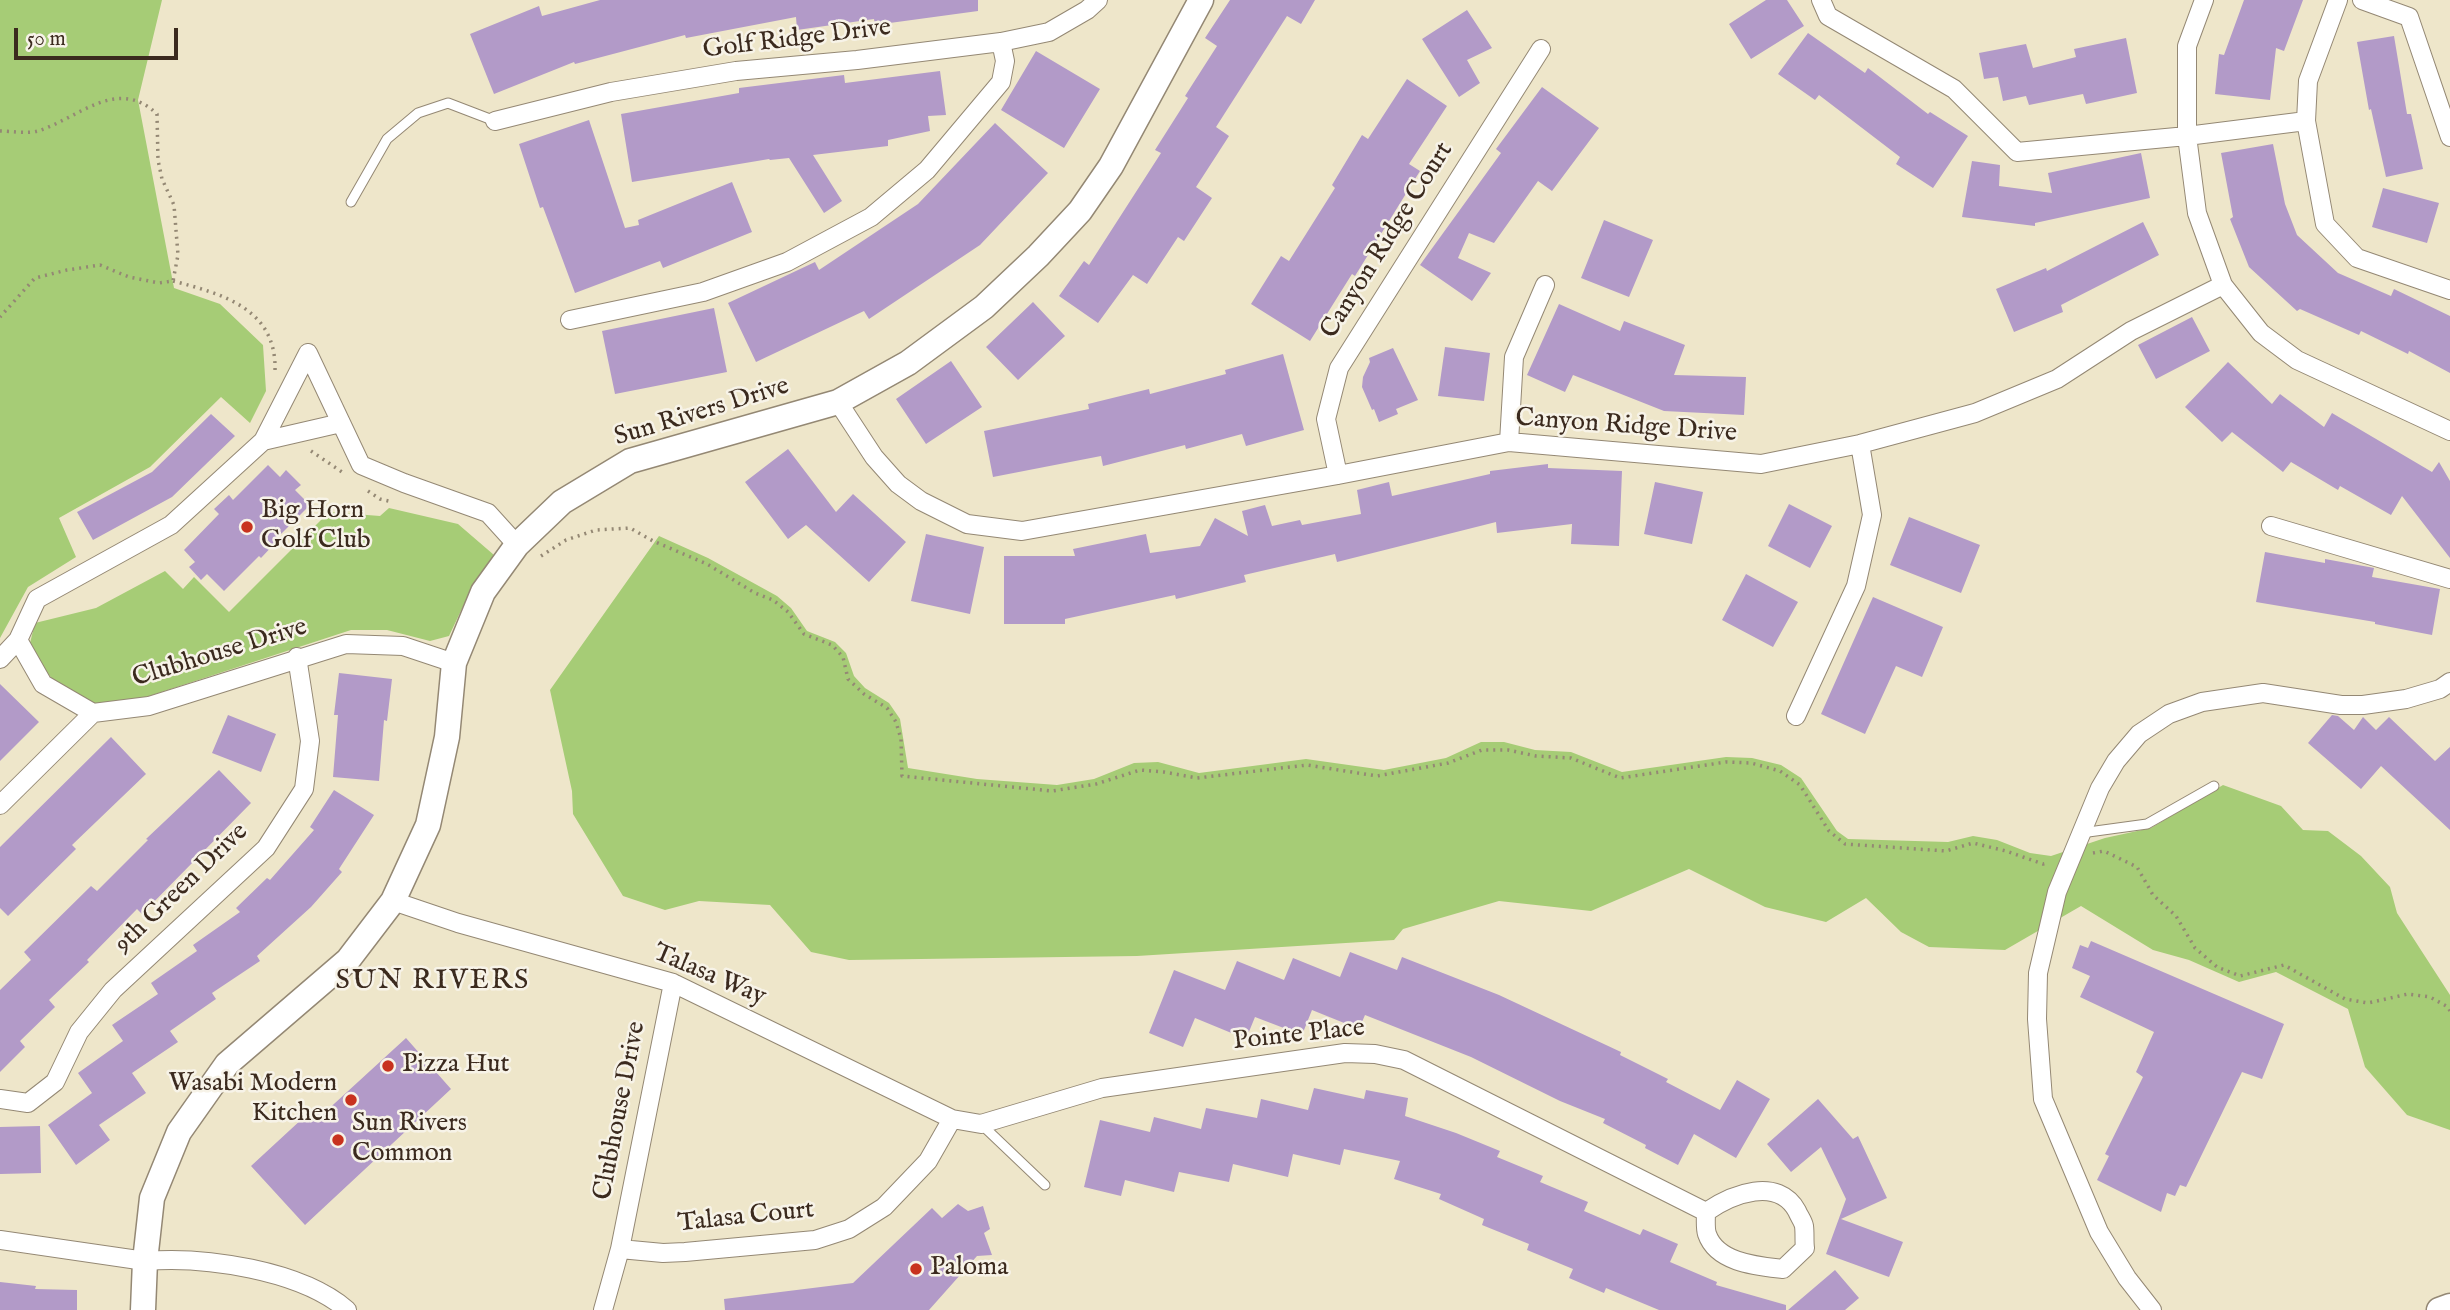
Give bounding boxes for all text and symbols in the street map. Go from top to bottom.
street label: Golf Ridge Drive [701,13,893,67]
scale bar [18,14,182,58]
text: 50 m [27,26,66,53]
street label: Canyon Ridge Court [1315,137,1461,345]
street label: Sun Rivers Drive [611,372,793,454]
street label: Canyon Ridge Drive [1514,404,1738,450]
place label: Big Horn Golf Club [261,496,371,558]
marker: Big Horn Golf Club [239,519,255,535]
street label: Clubhouse Drive [129,613,311,695]
street label: 9th Green Drive [109,817,255,961]
street label: Talasa Way [648,938,770,1014]
district label: SUN RIVERS [337,965,529,999]
street label: Pointe Place [1232,1014,1366,1058]
street label: Clubhouse Drive [588,1019,654,1203]
place label: Pizza Hut [402,1050,509,1082]
marker: Pizza Hut [380,1058,396,1074]
place label: Wasabi Modern Kitchen [168,1069,337,1130]
marker: Wasabi Modern Kitchen [343,1092,359,1108]
place label: Sun Rivers Common [352,1109,467,1170]
marker: Sun Rivers Common [330,1132,346,1148]
street label: Talasa Court [676,1195,816,1241]
place label: Paloma [930,1253,1008,1285]
marker: Paloma [908,1261,924,1277]

